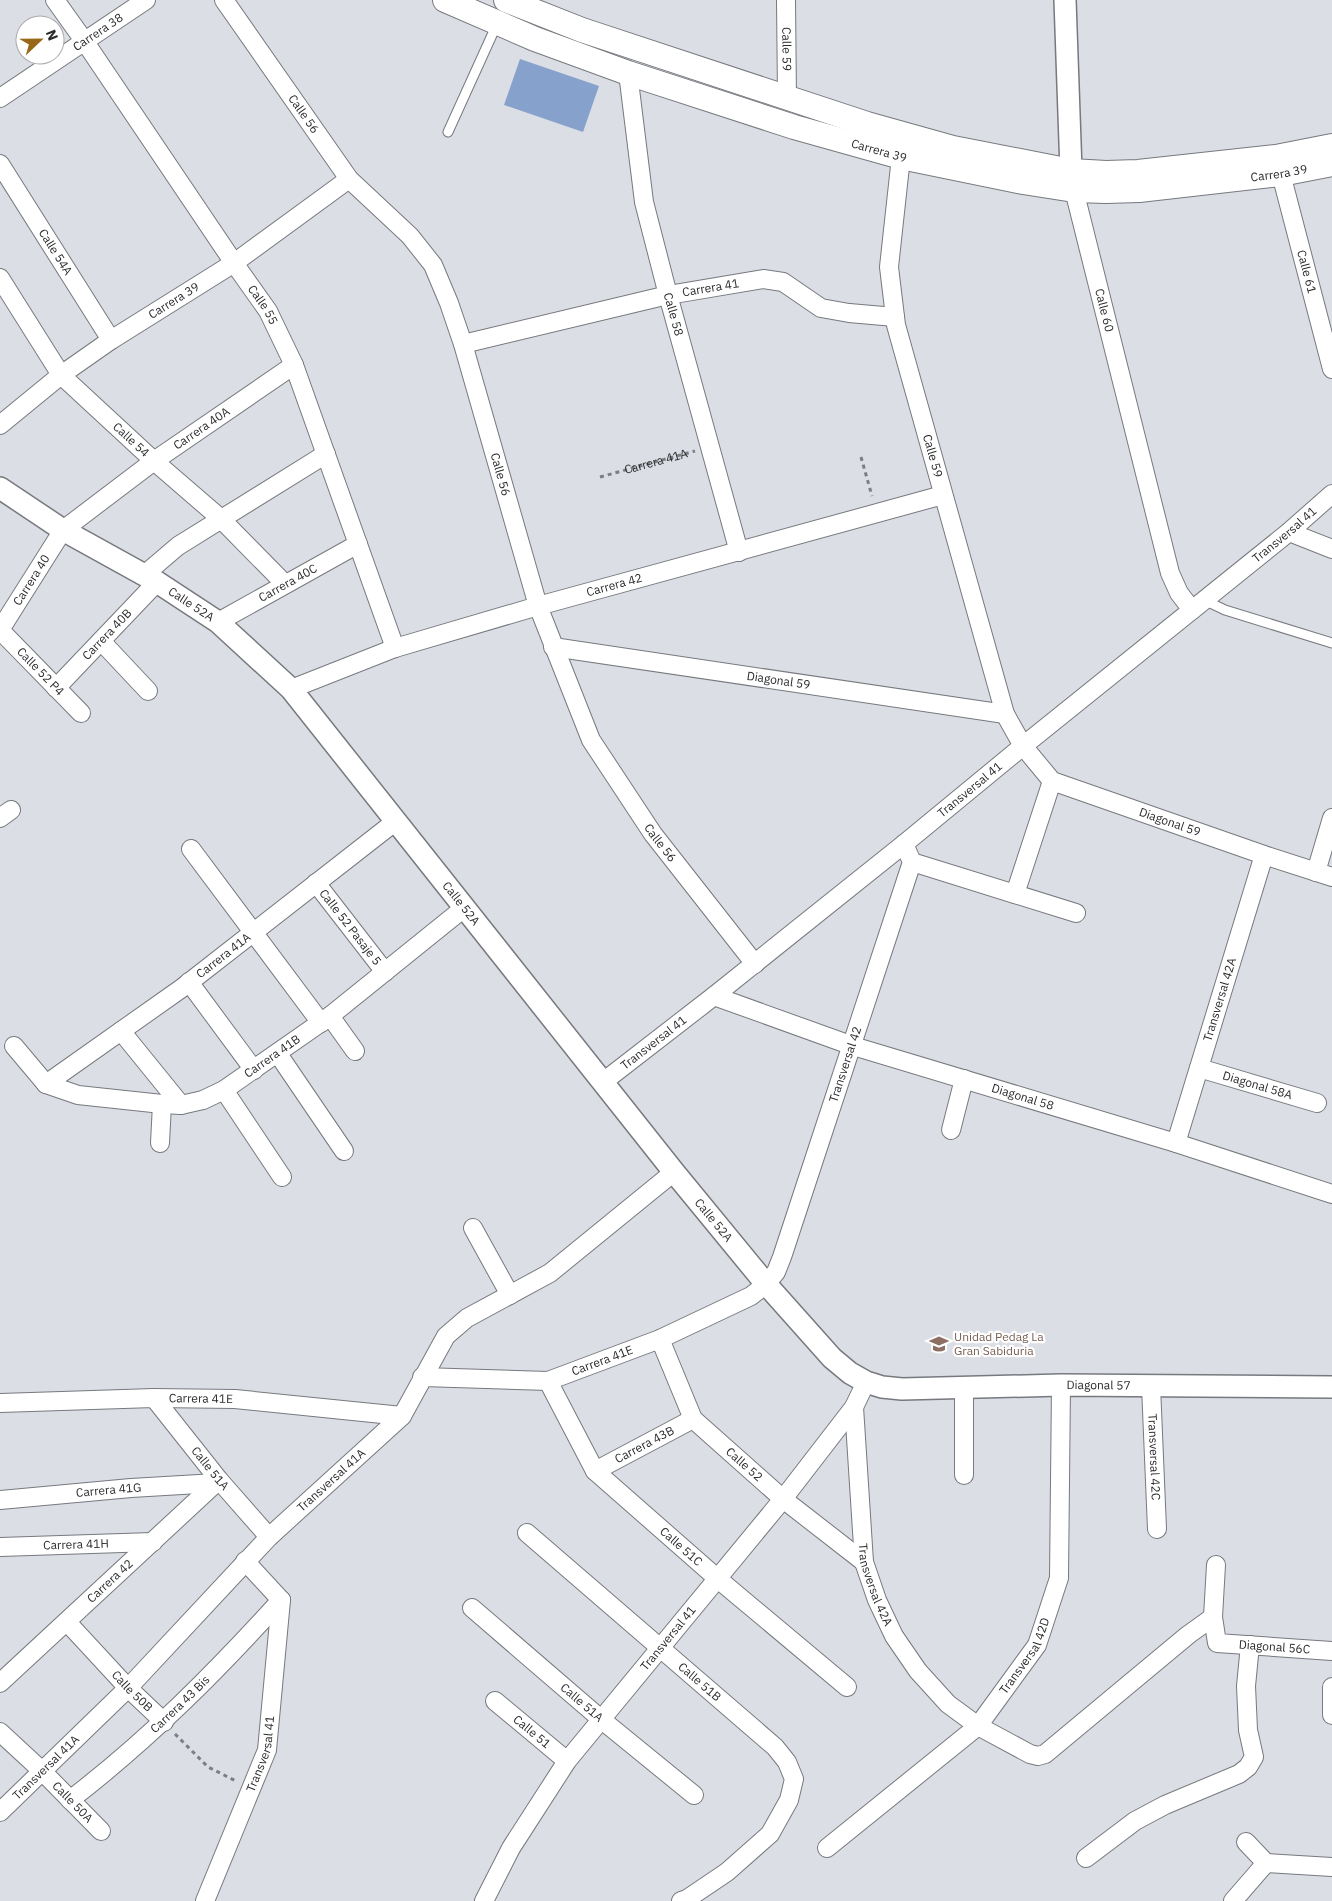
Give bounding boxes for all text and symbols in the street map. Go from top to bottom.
street label: Carrera 38 [70,10,126,54]
north arrow [15,15,65,65]
text: N [42,27,62,43]
street label: Calle 59 [779,27,795,71]
street label: Calle 56 [285,91,323,136]
street label: Carrera 39 [850,135,908,165]
street label: Carrera 39 [1250,161,1309,184]
street label: Calle 54A [36,226,76,278]
street label: Calle 61 [1294,248,1320,295]
street label: Carrera 41 [681,275,740,299]
street label: Carrera 39 [145,279,202,322]
street label: Calle 55 [245,282,281,327]
street label: Calle 60 [1092,287,1117,333]
street label: Calle 58 [661,291,687,337]
street label: Carrera 40A [170,403,233,453]
street label: Calle 54 [110,419,153,460]
street label: Calle 59 [920,432,946,479]
street label: Carrera 41A [622,445,689,477]
street label: Calle 56 [488,451,514,498]
street label: Transversal 41 [1249,503,1319,566]
street label: Carrera 40 [9,552,53,608]
street label: Carrera 40C [256,560,320,605]
street label: Carrera 42 [585,570,644,599]
street label: Calle 52A [166,583,218,625]
street label: Carrera 40B [79,605,135,663]
street label: Calle 52 P4 [14,644,68,698]
street label: Diagonal 59 [746,668,811,692]
street label: Transversal 41 [934,758,1005,820]
street label: Diagonal 59 [1137,804,1203,839]
street label: Calle 56 [641,821,680,865]
street label: Calle 52A [440,878,484,928]
street label: Calle 52 Pasaje 5 [316,886,385,968]
street label: Carrera 41A [193,929,254,981]
street label: Transversal 42A [1199,955,1239,1043]
street label: Transversal 41 [617,1012,689,1073]
street label: Transversal 42 [825,1024,864,1104]
street label: Carrera 41B [241,1031,303,1081]
street label: Diagonal 58A [1221,1067,1295,1102]
street label: Diagonal 58 [990,1080,1056,1113]
street label: Calle 52A [692,1195,736,1245]
place label: Unidad Pedag La Gran Sabiduria [954,1329,1044,1358]
school or university icon: Unidad Pedag La Gran Sabiduria [928,1333,950,1355]
street label: Carrera 41E [569,1342,635,1378]
street label: Diagonal 57 [1066,1377,1131,1393]
street label: Carrera 41E [169,1390,233,1406]
street label: Transversal 42C [1145,1413,1164,1501]
street label: Carrera 43B [612,1422,677,1466]
street label: Calle 51A [188,1443,233,1493]
street label: Calle 52 [723,1444,766,1484]
street label: Transversal 41A [294,1445,368,1515]
street label: Carrera 41G [75,1479,142,1500]
street label: Calle 51C [657,1523,706,1569]
street label: Carrera 41H [43,1535,109,1553]
street label: Transversal 42A [856,1543,896,1629]
street label: Carrera 42 [84,1556,136,1606]
street label: Transversal 41 [637,1603,699,1673]
street label: Transversal 42D [996,1616,1052,1697]
street label: Diagonal 56C [1238,1637,1311,1657]
street label: Calle 51B [675,1659,725,1704]
street label: Calle 50B [109,1667,156,1715]
street label: Carrera 43 Bis [147,1672,213,1736]
street label: Calle 51A [558,1680,607,1725]
street label: Calle 51 [510,1711,554,1751]
street label: Transversal 41 [243,1715,277,1794]
street label: Transversal 41A [9,1731,82,1803]
street label: Calle 50A [49,1778,97,1826]

